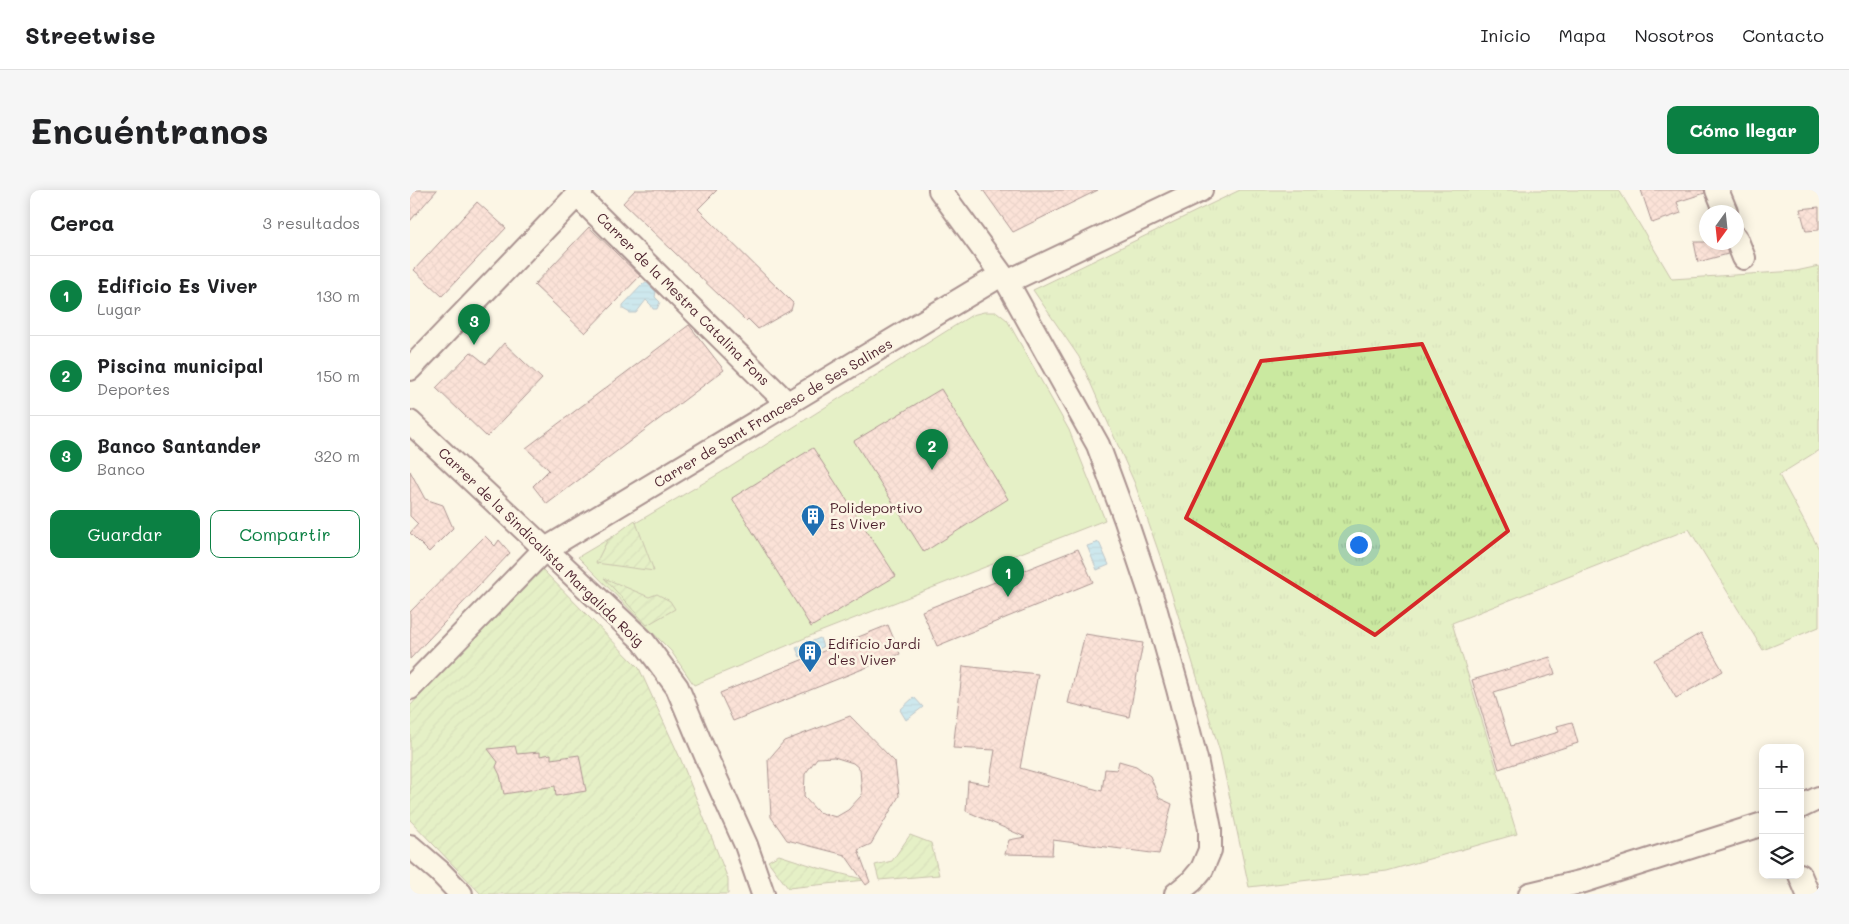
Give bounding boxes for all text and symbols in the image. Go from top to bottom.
text: Streetwise [25,19,155,50]
text: Inicio [1480,23,1531,47]
text: Mapa [1559,23,1606,47]
text: Nosotros [1634,23,1714,47]
text: Contacto [1742,23,1824,47]
button: Cómo llegar [1667,106,1819,154]
text: Encuéntranos [30,107,269,153]
north arrow [1699,205,1744,250]
street label: Carrer de la Mestra Catalina Fons [593,208,774,389]
text: Cerca [50,209,115,236]
text: 3 resultados [263,212,360,233]
text: Edificio Es Viver [97,273,257,298]
text: 1 [62,285,70,306]
text: 130 m [316,285,360,306]
text: Lugar [97,298,141,319]
pin: 3 [458,304,490,345]
street label: Carrer de Sant Francesc de Ses Salines [650,334,896,492]
text: Piscina municipal [97,353,263,378]
text: 2 [62,365,70,386]
text: 150 m [316,365,360,386]
text: Deportes [97,378,170,399]
pin: 2 [916,429,948,470]
text: Banco Santander [97,433,261,458]
street label: Carrer de la Sindicalista Margalida Roig [434,443,648,650]
text: 3 [61,445,71,466]
text: 320 m [314,445,360,466]
text: Banco [97,458,145,479]
place label: Polideportivo Es Viver [830,498,922,533]
building icon: Polideportivo Es Viver [800,503,826,537]
button: Guardar [50,510,200,558]
button: Compartir [210,510,360,558]
your location [1346,532,1372,558]
pin: 1 [992,556,1024,597]
place label: Edificio Jardi d'es Viver [828,634,921,669]
building icon: Edificio Jardi d'es Viver [797,639,823,673]
map controls [1759,744,1804,879]
button: + [1759,744,1804,789]
button: − [1759,789,1804,834]
button: layers [1759,834,1804,879]

